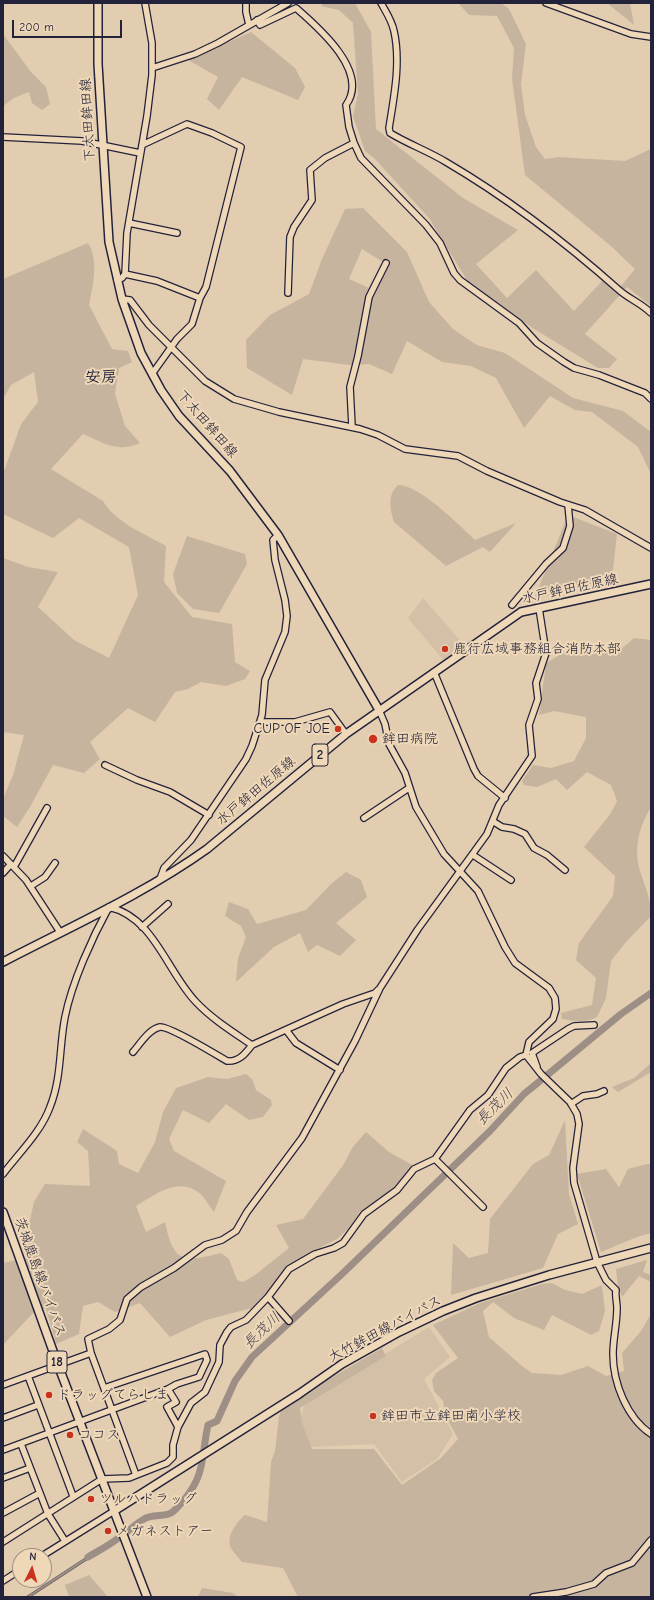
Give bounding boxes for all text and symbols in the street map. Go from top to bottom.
scale bar [14,12,124,38]
text: 200 m [19,20,54,34]
street label: 下太田鉾田線 [77,78,99,162]
district label: 安房 [85,367,117,387]
street label: 下太田鉾田線 [173,387,241,461]
street label: 水戸鉾田佐原線 [520,571,620,607]
place label: 鹿行広域事務組合消防本部 [453,641,621,657]
marker: 鹿行広域事務組合消防本部 [440,644,450,654]
place label: CUP OF JOE [254,721,330,737]
marker: CUP OF JOE [333,724,343,734]
place label: 鉾田病院 [382,731,438,747]
marker: 鉾田病院 [367,733,379,745]
road number: 2 [312,744,328,766]
street label: 水戸鉾田佐原線 [213,753,299,829]
water label: 長茂川 [473,1085,517,1129]
street label: 茨城鹿島線バイパス [11,1215,69,1339]
street label: 大竹鉾田線バイパス [325,1292,445,1366]
water label: 長茂川 [240,1309,284,1353]
road number: 18 [47,1351,67,1373]
place label: ドラッグてらしま [57,1387,169,1403]
marker: ドラッグてらしま [44,1390,54,1400]
place label: 鉾田市立鉾田南小学校 [381,1408,521,1424]
marker: 鉾田市立鉾田南小学校 [368,1411,378,1421]
place label: ココス [78,1427,120,1443]
marker: ココス [65,1430,75,1440]
place label: ツルハドラッグ [99,1491,197,1507]
marker: ツルハドラッグ [86,1494,96,1504]
place label: メガネストアー [116,1523,213,1539]
marker: メガネストアー [103,1526,113,1536]
north arrow [12,1548,52,1588]
text: N [29,1550,37,1563]

